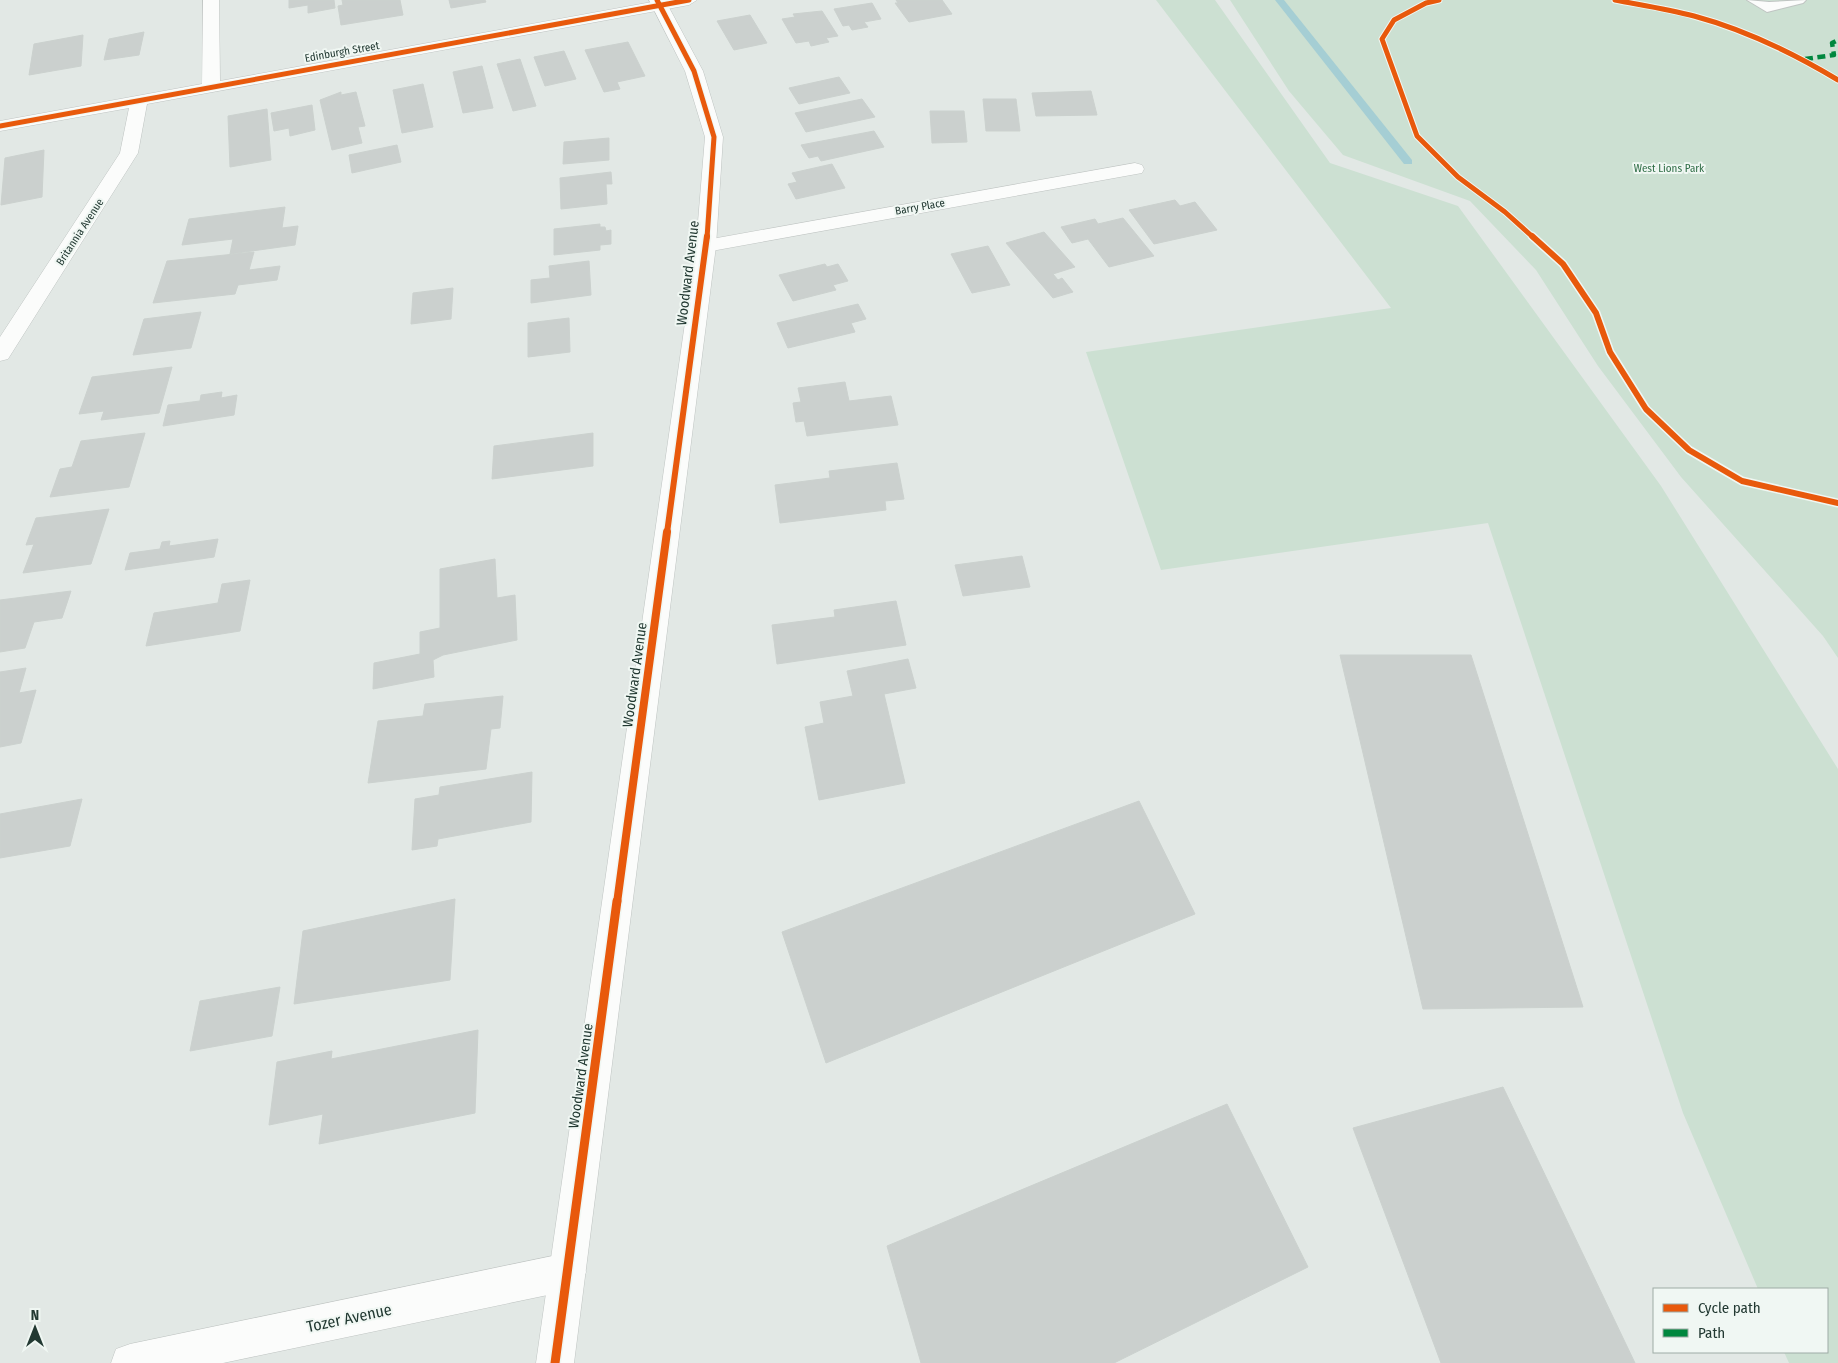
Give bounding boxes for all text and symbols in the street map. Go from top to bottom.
street label: Edinburgh Street [304,39,381,65]
park label: West Lions Park [1634,162,1705,175]
street label: Britannia Avenue [54,196,106,268]
street label: Barry Place [894,196,946,218]
street label: Woodward Avenue [673,219,703,327]
street label: Woodward Avenue [619,621,651,729]
street label: Woodward Avenue [565,1022,597,1130]
legend [1653,1288,1828,1353]
text: Cycle path [1698,1299,1761,1317]
street label: Tozer Avenue [305,1300,393,1336]
north arrow [10,1303,60,1353]
text: N [31,1307,39,1324]
text: Path [1698,1324,1725,1342]

